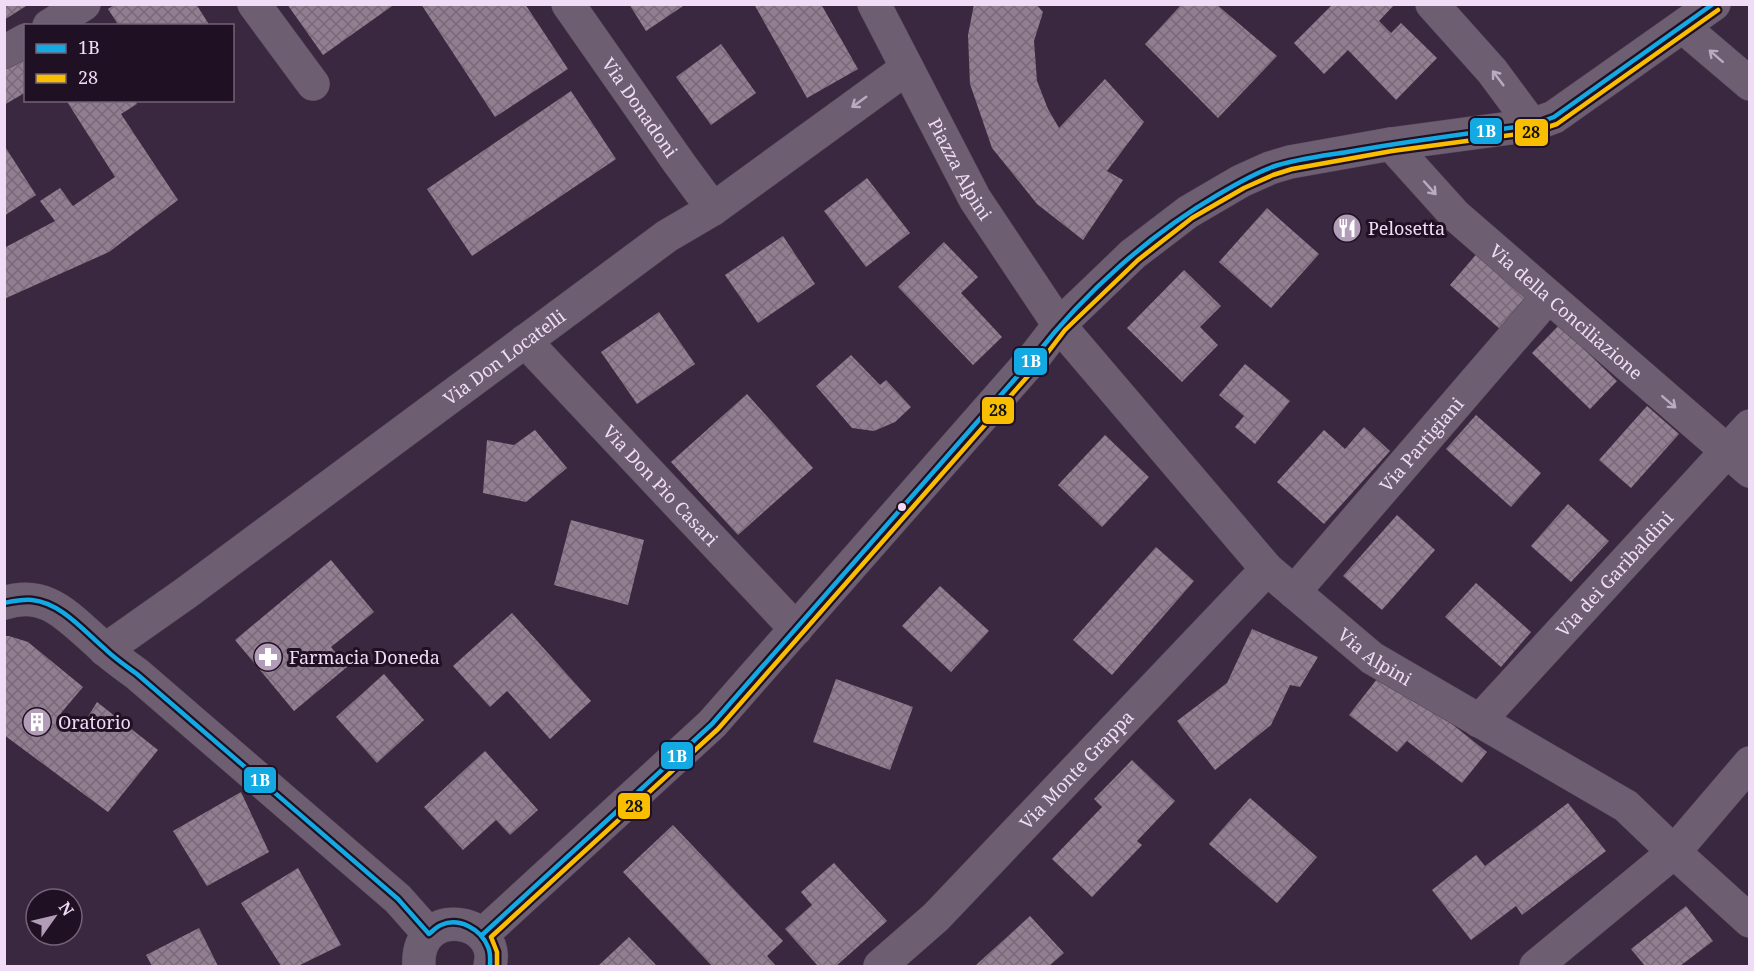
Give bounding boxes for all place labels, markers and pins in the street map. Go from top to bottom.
restaurant icon: Pelosetta [1331,212,1363,244]
place label: Pelosetta [1368,216,1445,240]
unlabelled marker [896,501,908,513]
pharmacy icon: Farmacia Doneda [252,641,284,673]
place label: Farmacia Doneda [289,645,440,669]
building icon: Oratorio [21,706,53,738]
place label: Oratorio [58,710,131,734]

